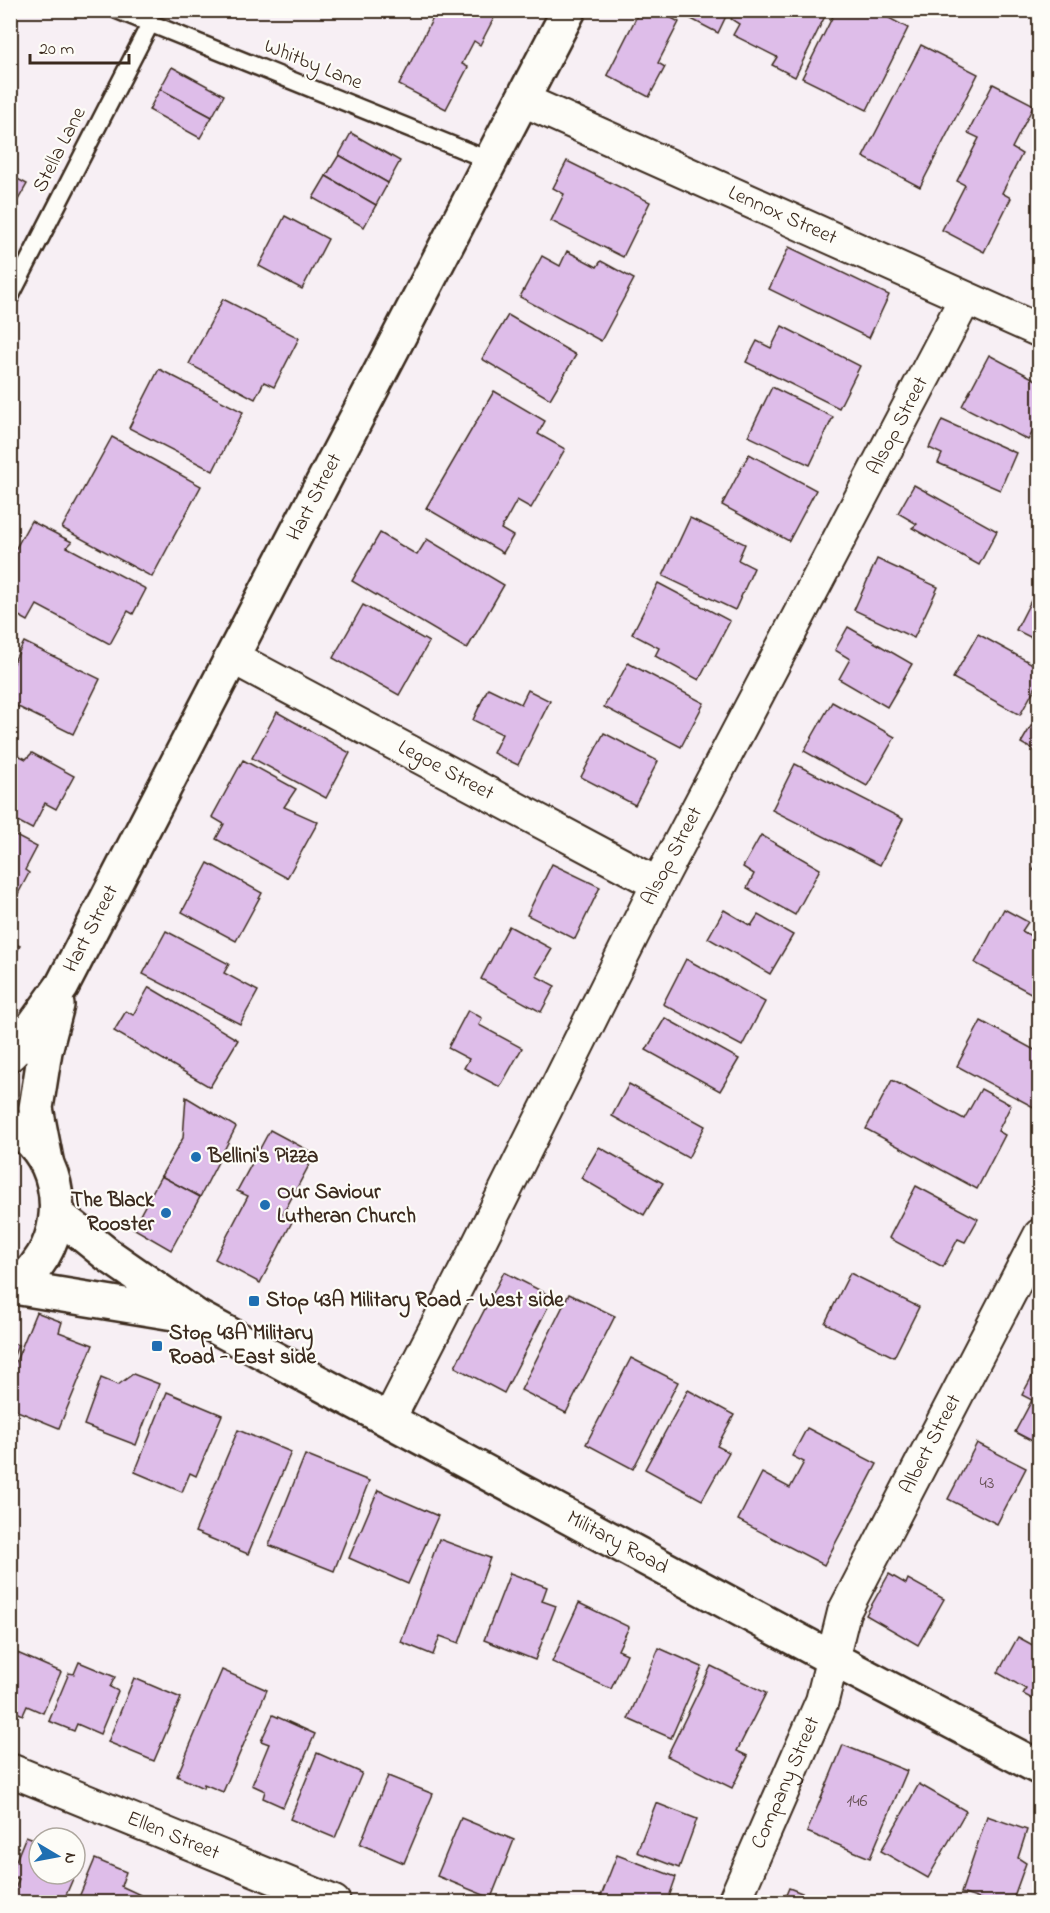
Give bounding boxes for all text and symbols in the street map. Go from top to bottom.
scale bar [30,27,129,65]
street label: Whitby Lane [258,32,367,100]
text: 20 m [39,37,74,63]
street label: Stella Lane [26,101,95,198]
street label: Lennox Street [723,178,842,253]
street label: Alsop Street [860,371,937,481]
street label: Hart Street [280,448,350,547]
street label: Legoe Street [392,733,499,809]
street label: Alsop Street [634,802,711,911]
street label: Hart Street [56,880,127,978]
place label: Bellini's Pizza [207,1142,318,1172]
marker: Bellini's Pizza [189,1150,203,1164]
place label: Our Saviour Lutheran Church [277,1178,416,1232]
place label: The Black Rooster [71,1186,155,1240]
marker: Our Saviour Lutheran Church [258,1198,272,1212]
marker: The Black Rooster [159,1206,173,1220]
place label: Stop 43A Military Road - West side [266,1286,564,1318]
marker: Stop 43A Military Road - West side [247,1294,261,1308]
place label: Stop 43A Military Road - East side [169,1319,316,1373]
marker: Stop 43A Military Road - East side [150,1339,164,1353]
street label: Albert Street [893,1389,970,1500]
house number: 43 [980,1471,994,1497]
street label: Military Road [561,1503,674,1583]
street label: Company Street [744,1712,828,1854]
house number: 146 [846,1789,868,1815]
street label: Ellen Street [122,1804,224,1869]
north arrow [27,1826,87,1886]
text: N [57,1851,83,1866]

